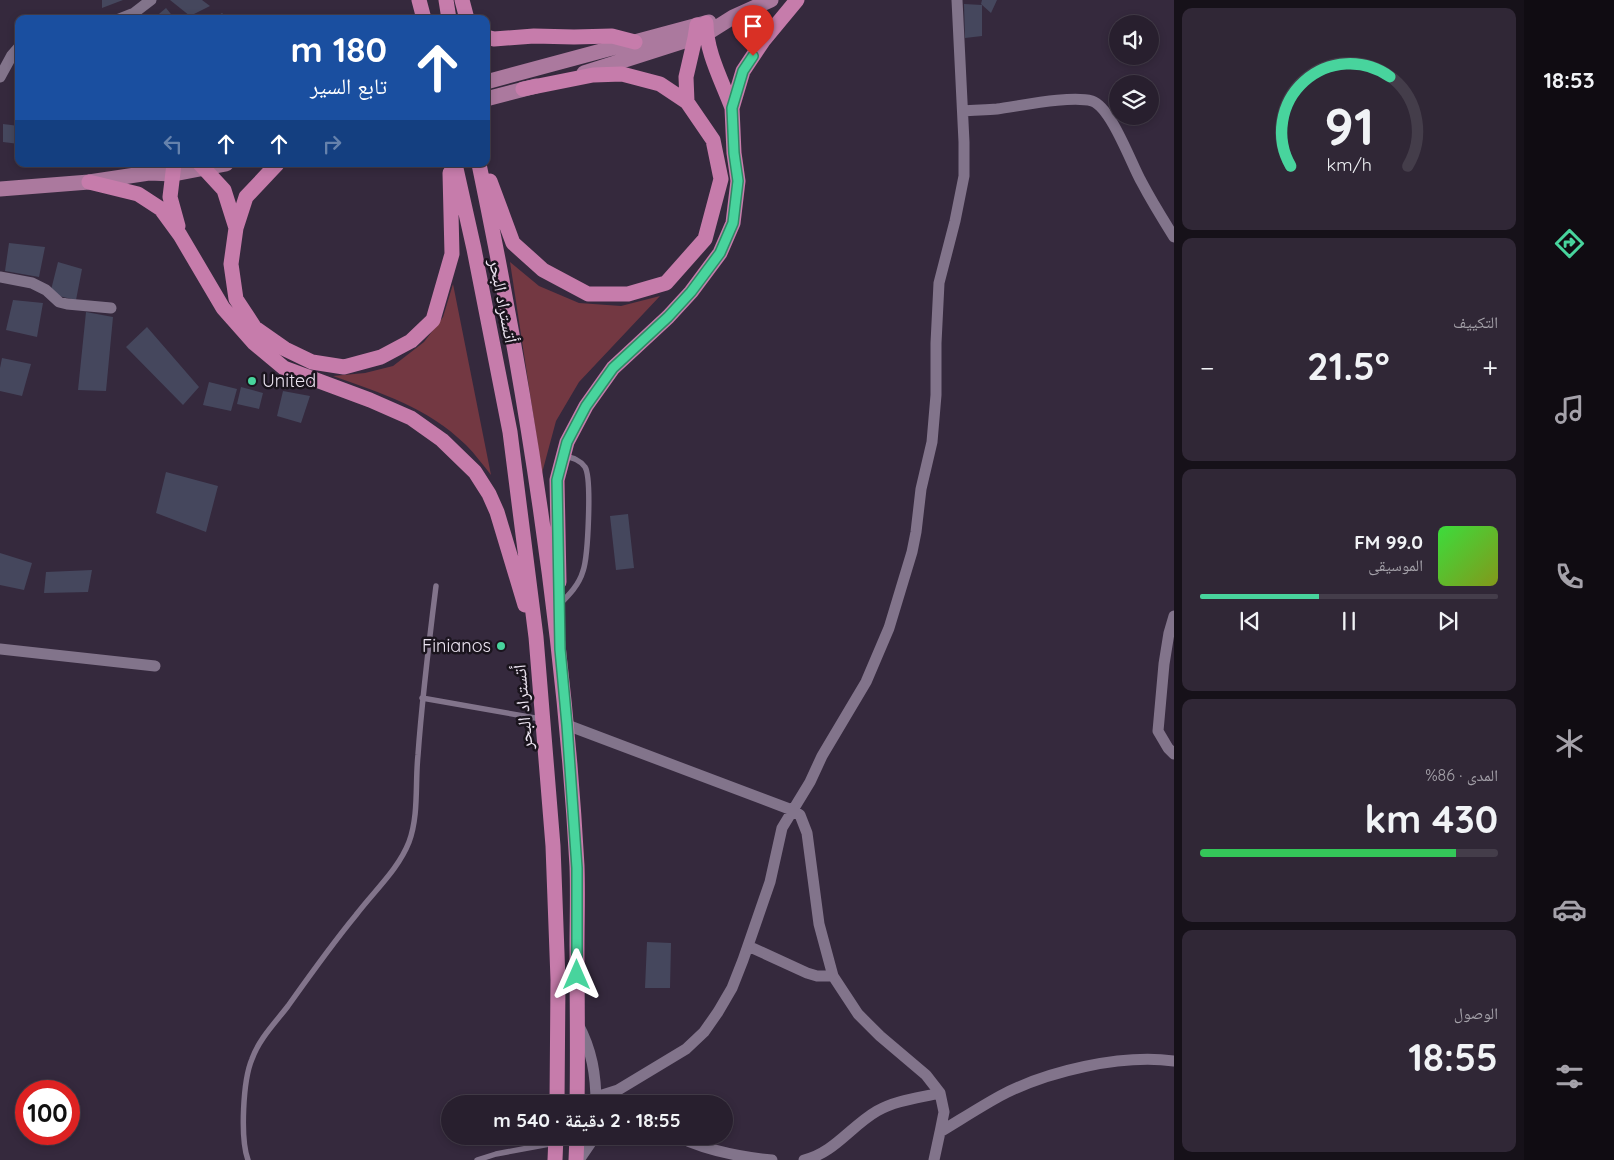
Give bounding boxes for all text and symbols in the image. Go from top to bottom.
pin [732,5,774,56]
icon: arrive [739,12,767,40]
map controls [1109,15,1159,125]
button: sound [1109,15,1159,65]
text: 180 m [291,27,387,71]
icon: ahead [405,35,470,100]
text: 18:53 [1543,66,1595,94]
text: تابع السير [310,72,387,100]
button: layers [1109,75,1159,125]
text: 91 [1324,93,1374,158]
icon: left [159,130,187,158]
icon: ahead [212,130,240,158]
icon: ahead [265,130,293,158]
icon: right [318,130,346,158]
text: km/h [1326,153,1372,175]
icon: directions [1552,226,1587,261]
street label: أتستراد البحر [484,256,523,345]
text: التكييف [1453,312,1498,332]
text: 21.5° [1307,342,1390,390]
text: − [1200,350,1215,385]
text: + [1482,350,1498,385]
place label: United [262,369,316,392]
marker: United [246,375,258,387]
icon: music [1552,392,1587,427]
text: 99.0 FM [1354,530,1423,554]
text: الموسيقى [1368,555,1423,575]
icon: phone [1552,559,1587,594]
icon: previous [1236,607,1264,635]
icon: pause [1335,607,1363,635]
icon: next [1434,607,1462,635]
place label: Finianos [422,634,491,657]
marker: Finianos [495,640,507,652]
street label: أتستراد البحر [507,663,538,752]
icon: climate [1552,726,1587,761]
text: المدى · 86% [1425,765,1498,785]
text: 430 km [1365,795,1498,843]
icon: car [1552,892,1587,927]
position arrow [550,948,602,1000]
text: الوصول [1454,1003,1498,1023]
text: 18:55 [1408,1033,1498,1081]
icon: filters [1552,1059,1587,1094]
speed limit sign: 100 [15,1080,80,1145]
text: 18:55 · 2 دقيقة · 540 m [493,1108,681,1132]

